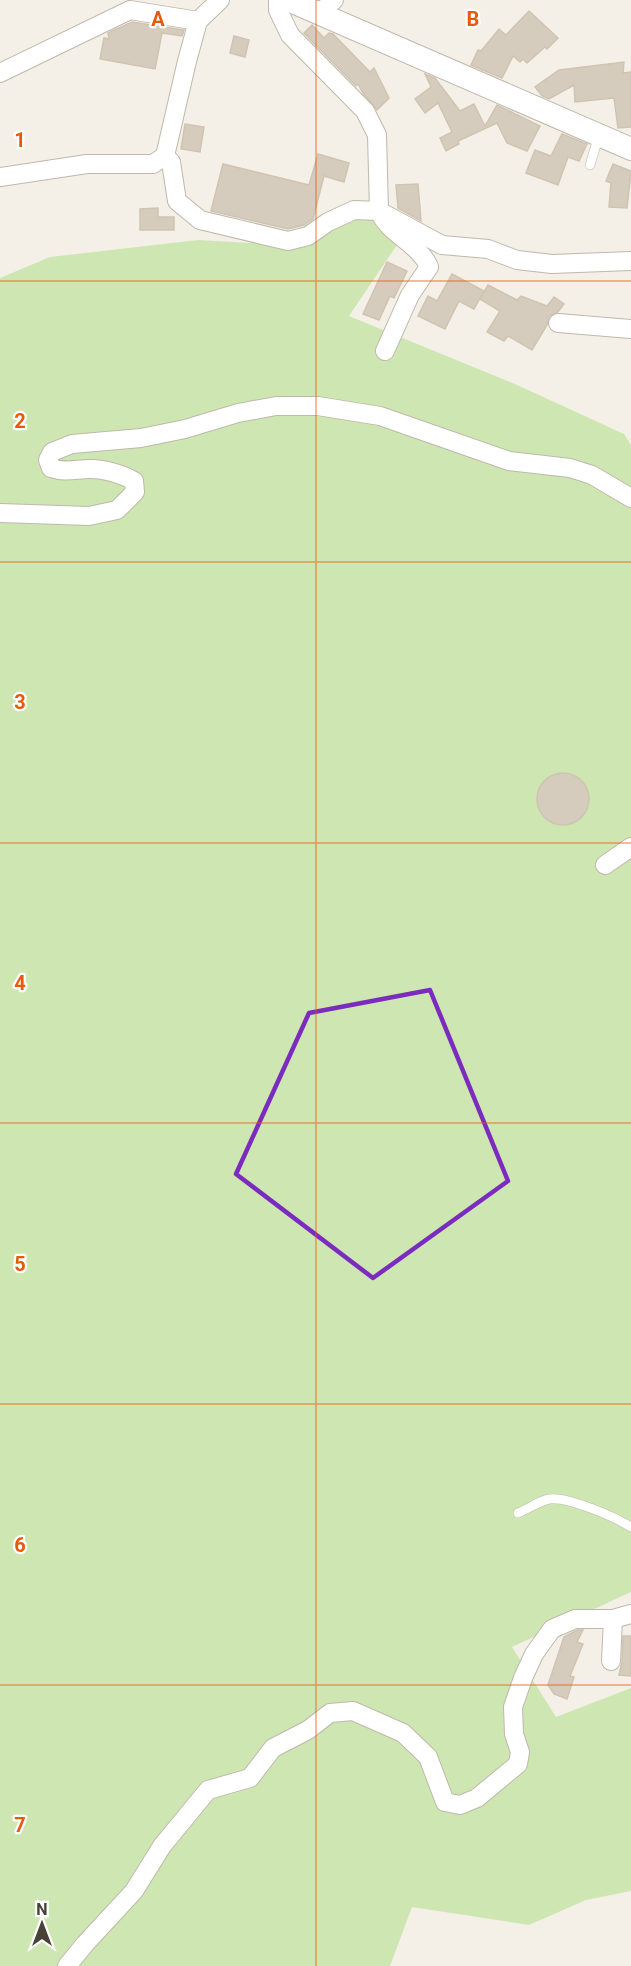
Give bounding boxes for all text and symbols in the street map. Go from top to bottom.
text: A [151,7,165,31]
text: B [467,7,479,31]
text: 1 [14,128,26,152]
text: 2 [14,409,26,433]
text: 3 [14,690,26,714]
text: 4 [14,971,26,995]
text: 5 [14,1252,26,1276]
text: 6 [14,1533,26,1557]
text: 7 [14,1813,26,1837]
north arrow [12,1894,72,1954]
text: N [36,1900,48,1919]

